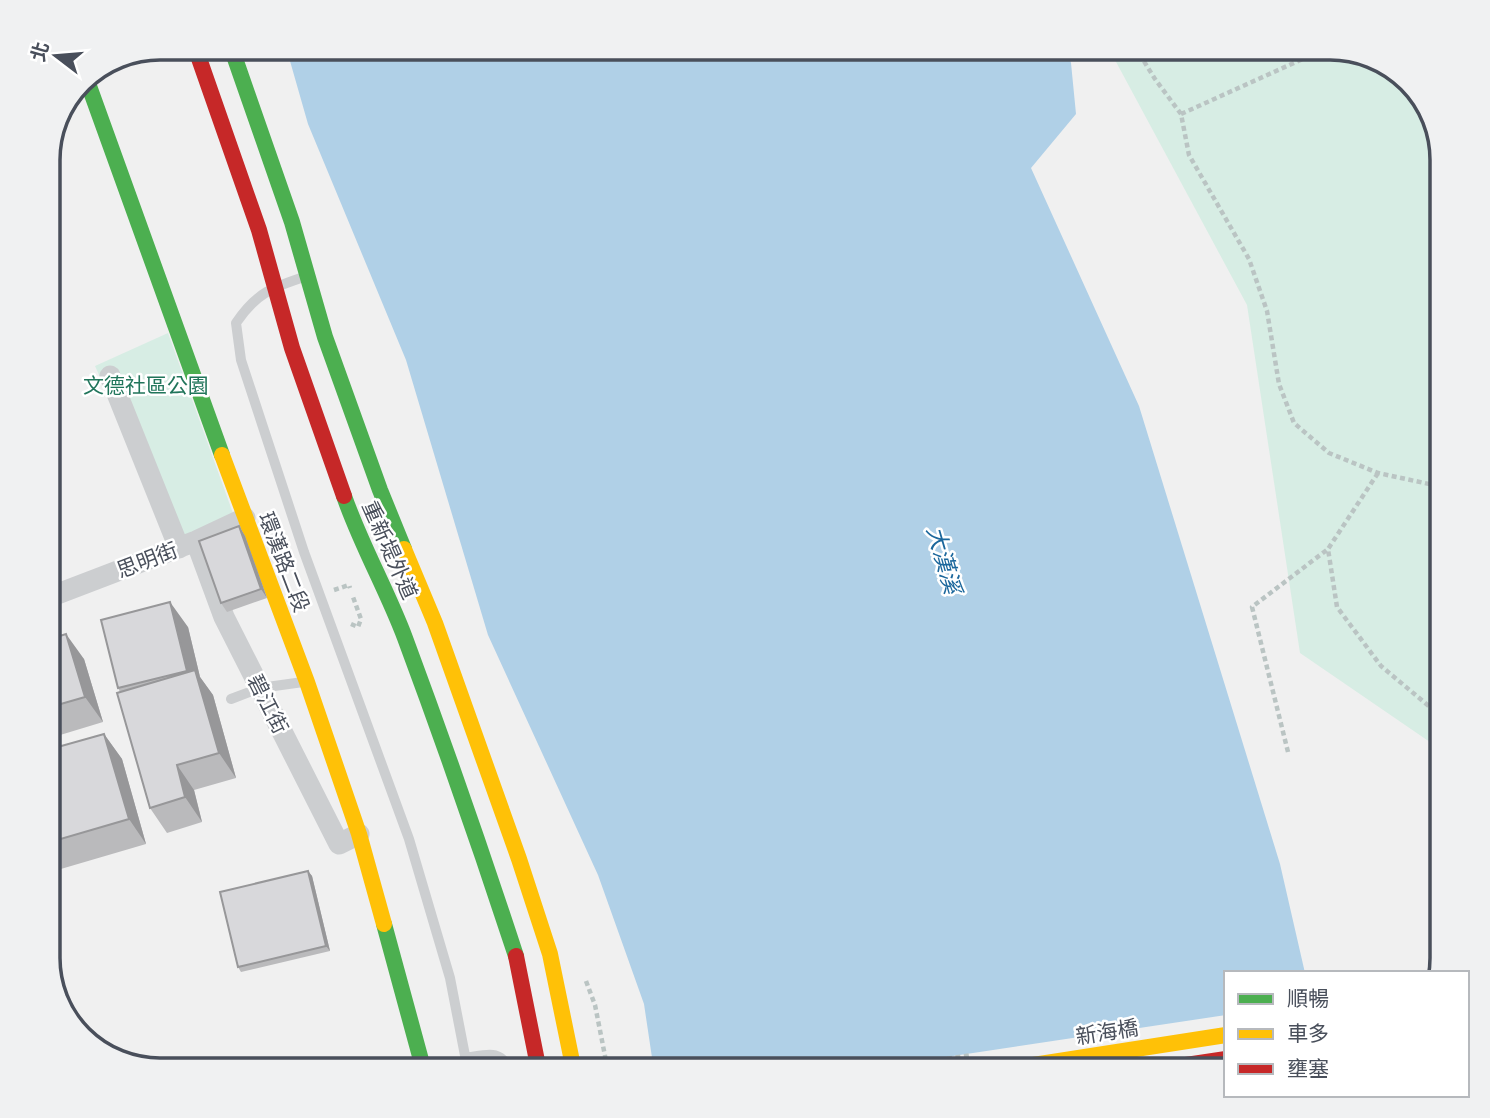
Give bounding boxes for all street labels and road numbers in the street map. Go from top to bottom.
street label: 重新堤外道 [358,497,422,603]
street label: 環漢路二段 [254,509,314,615]
street label: 思明街 [113,538,181,582]
street label: 碧江街 [243,671,293,737]
street label: 新海橋 [1074,1016,1140,1048]

